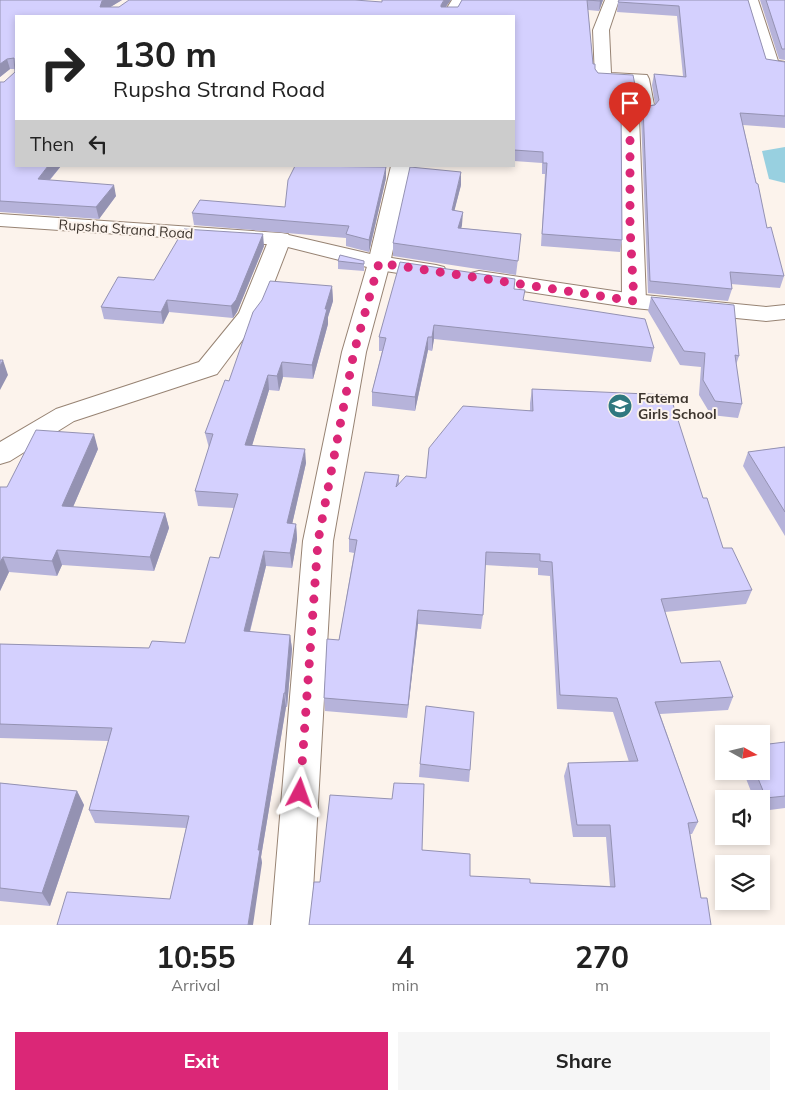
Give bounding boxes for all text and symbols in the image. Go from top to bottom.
text: 130 m [113,32,217,76]
icon: right [30,35,95,100]
text: Rupsha Strand Road [113,75,325,103]
pin [609,82,651,133]
icon: arrive [616,89,644,117]
icon: left [84,130,112,158]
text: Then [30,132,74,156]
street label: Rupsha Strand Road [58,215,194,243]
place label: Fatema Girls School [638,389,717,423]
school or university icon: Fatema Girls School [607,393,633,419]
north arrow [715,725,770,780]
map controls [715,725,770,910]
position arrow [273,766,325,818]
button: sound [715,790,770,845]
button: layers [715,855,770,910]
text: 10:55 [156,938,236,976]
text: 4 [396,938,414,976]
text: 270 [575,938,629,976]
text: Arrival [171,975,220,995]
text: min [392,975,419,995]
text: m [595,975,609,995]
button: Exit [15,1032,388,1090]
button: Share [398,1032,770,1090]

